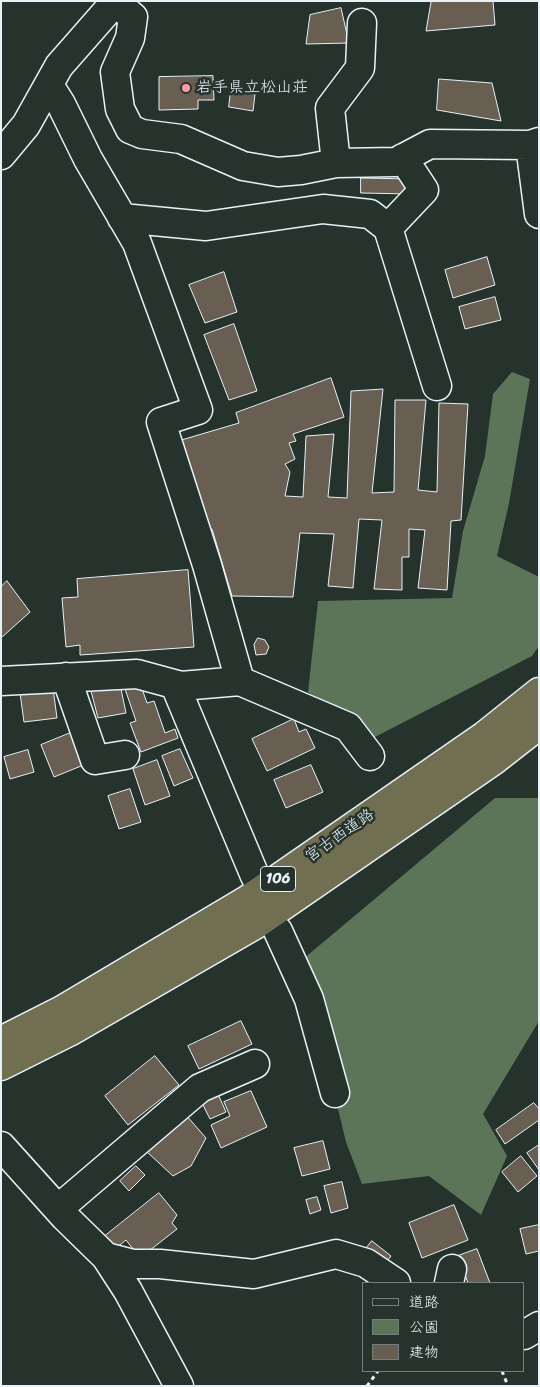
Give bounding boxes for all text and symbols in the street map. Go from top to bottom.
place label: 岩手県立松山荘 [196,78,308,98]
marker: 岩手県立松山荘 [180,82,192,94]
street label: 宮古西道路 [302,805,378,867]
road number: 106 [260,866,296,892]
legend [362,1282,525,1372]
text: 道路 [409,1289,439,1315]
text: 公園 [409,1314,439,1340]
text: 建物 [409,1339,439,1365]

